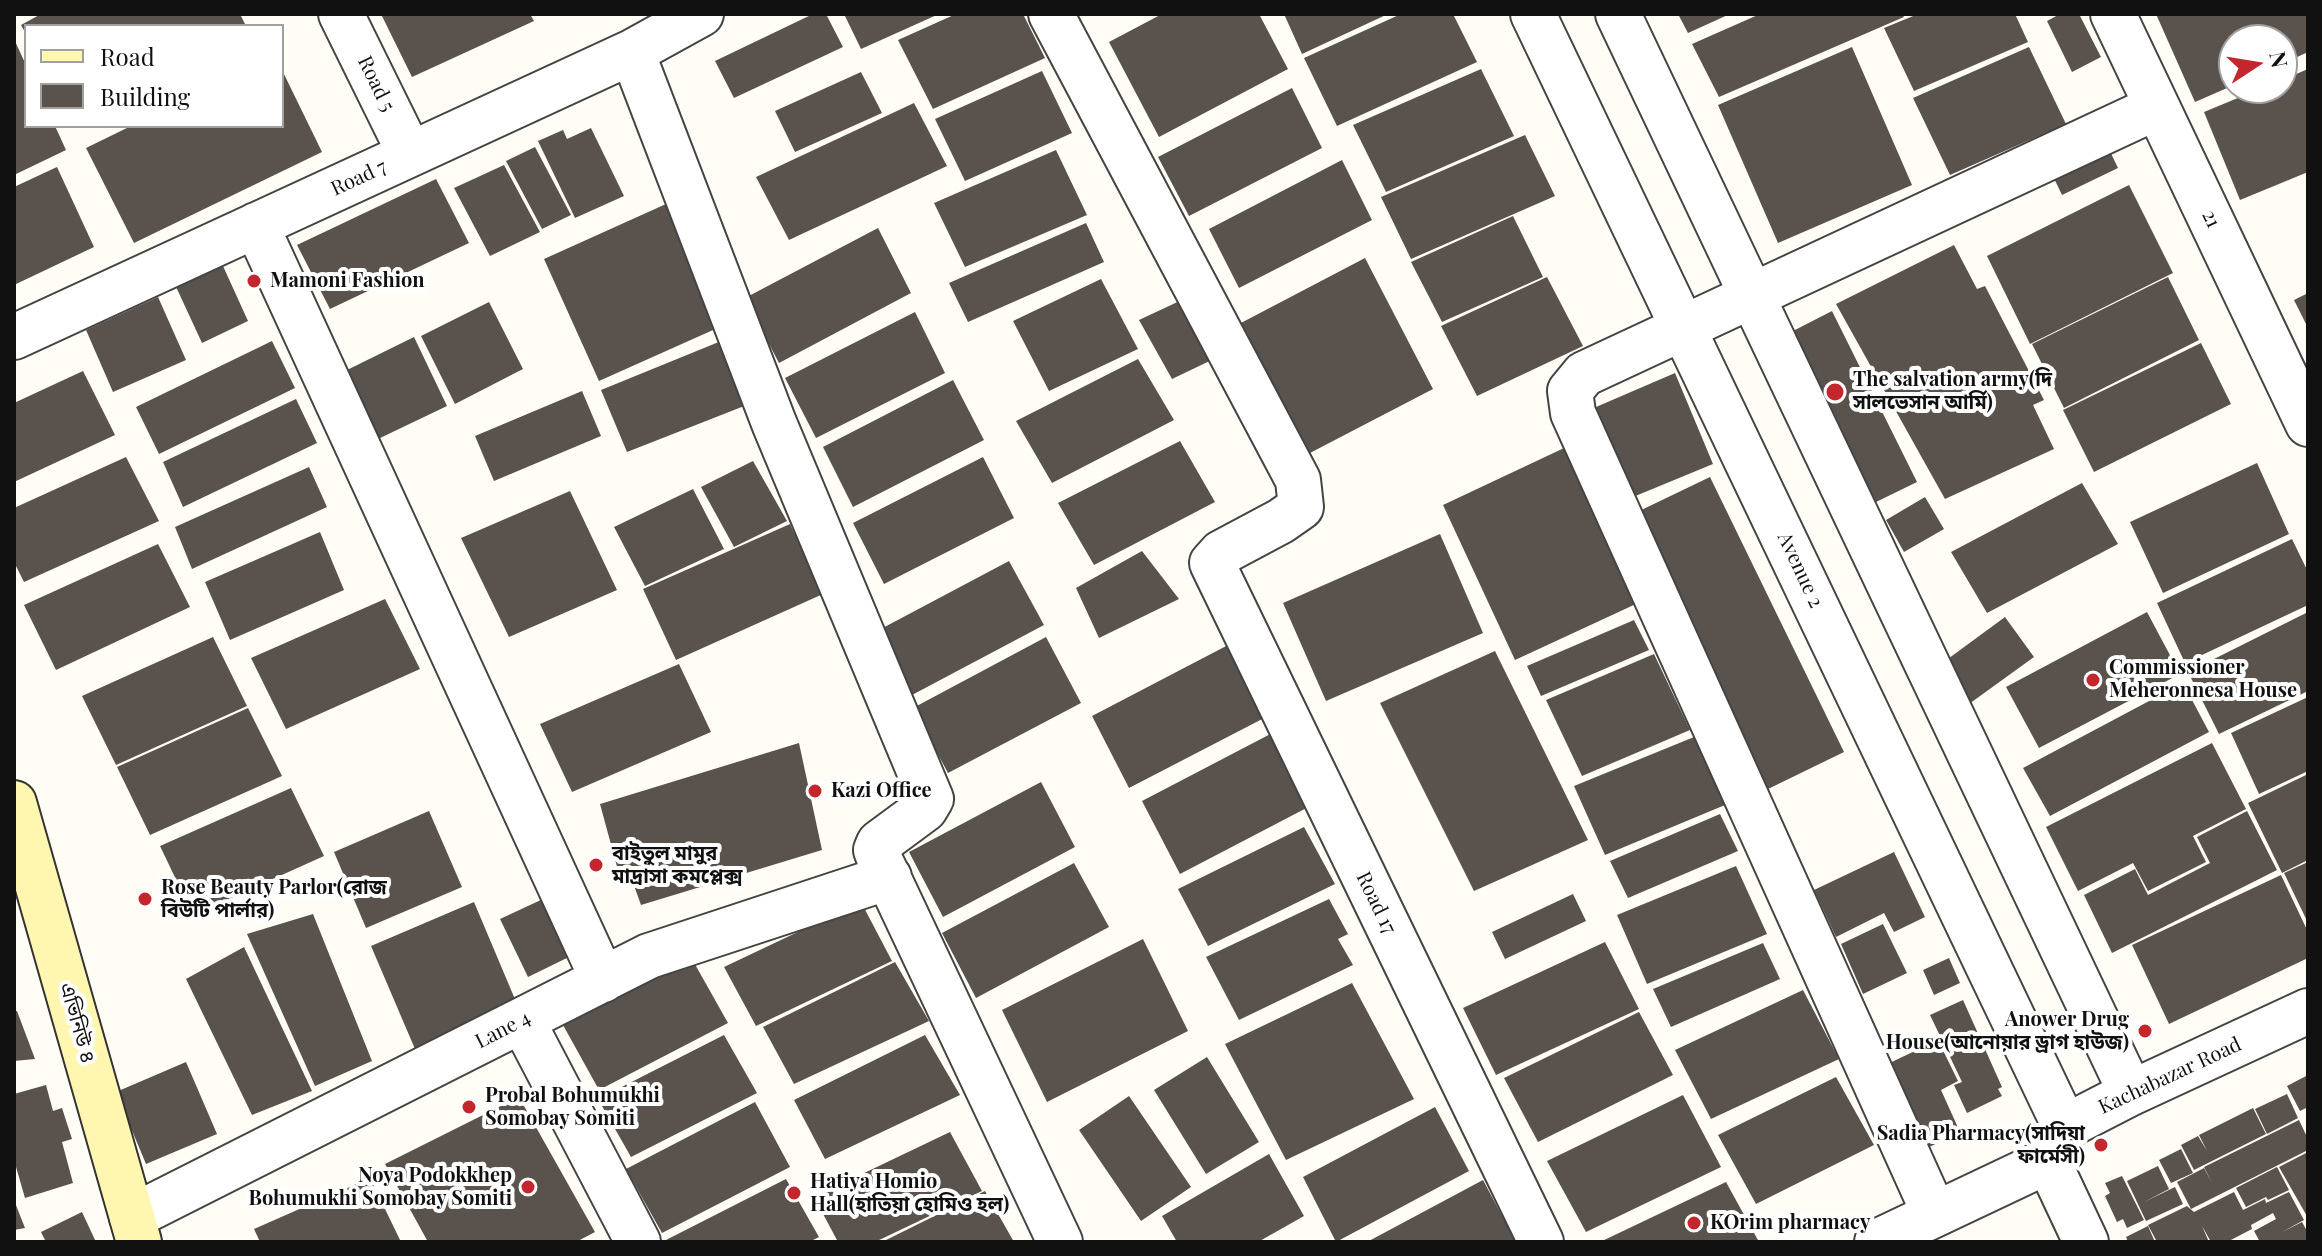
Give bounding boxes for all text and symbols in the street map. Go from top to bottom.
legend [24,24,284,128]
north arrow [2218,24,2298,104]
text: Road [100,40,155,72]
text: N [2263,49,2296,70]
street label: Road 5 [352,52,400,116]
text: Building [100,80,190,112]
street label: Road 7 [327,155,391,201]
street label: 21 [2197,206,2225,232]
place label: Mamoni Fashion [270,269,425,293]
marker: Mamoni Fashion [245,272,263,290]
place label: The salvation army(দি সালভেসান আর্মি) [1853,368,2052,415]
marker: The salvation army(দি সালভেসান আর্মি) [1824,381,1846,403]
street label: Avenue 2 [1772,528,1828,612]
place label: Commissioner Meheronnesa House [2109,656,2297,703]
marker: Commissioner Meheronnesa House [2084,671,2102,689]
place label: Kazi Office [831,779,932,803]
marker: Kazi Office [806,782,824,800]
place label: বাইতুল মামুর মাদ্রাসা কমপ্লেক্স [612,842,743,889]
marker: বাইতুল মামুর মাদ্রাসা কমপ্লেক্স [587,856,605,874]
street label: Road 17 [1351,868,1401,938]
place label: Rose Beauty Parlor(রোজ বিউটি পার্লার) [161,876,387,923]
marker: Rose Beauty Parlor(রোজ বিউটি পার্লার) [136,890,154,908]
street label: এভিনিউ ৪ [54,980,100,1066]
street label: Lane 4 [471,1006,535,1054]
place label: Anower Drug House(আনোয়ার ড্রাগ হাউজ) [1886,1008,2129,1055]
marker: Anower Drug House(আনোয়ার ড্রাগ হাউজ) [2136,1022,2154,1040]
street label: Kachabazar Road [2095,1032,2245,1120]
place label: Probal Bohumukhi Somobay Somiti [485,1084,660,1131]
marker: Probal Bohumukhi Somobay Somiti [460,1098,478,1116]
place label: Sadia Pharmacy(সাদিয়া ফার্মেসী) [1877,1122,2085,1169]
marker: Sadia Pharmacy(সাদিয়া ফার্মেসী) [2092,1136,2110,1154]
place label: Noya Podokkhep Bohumukhi Somobay Somiti [249,1164,512,1211]
place label: Hatiya Homio Hall(হাতিয়া হোমিও হল) [810,1170,1009,1217]
marker: Noya Podokkhep Bohumukhi Somobay Somiti [519,1178,537,1196]
marker: Hatiya Homio Hall(হাতিয়া হোমিও হল) [785,1184,803,1202]
place label: KOrim pharmacy [1710,1211,1870,1235]
marker: KOrim pharmacy [1685,1214,1703,1232]

